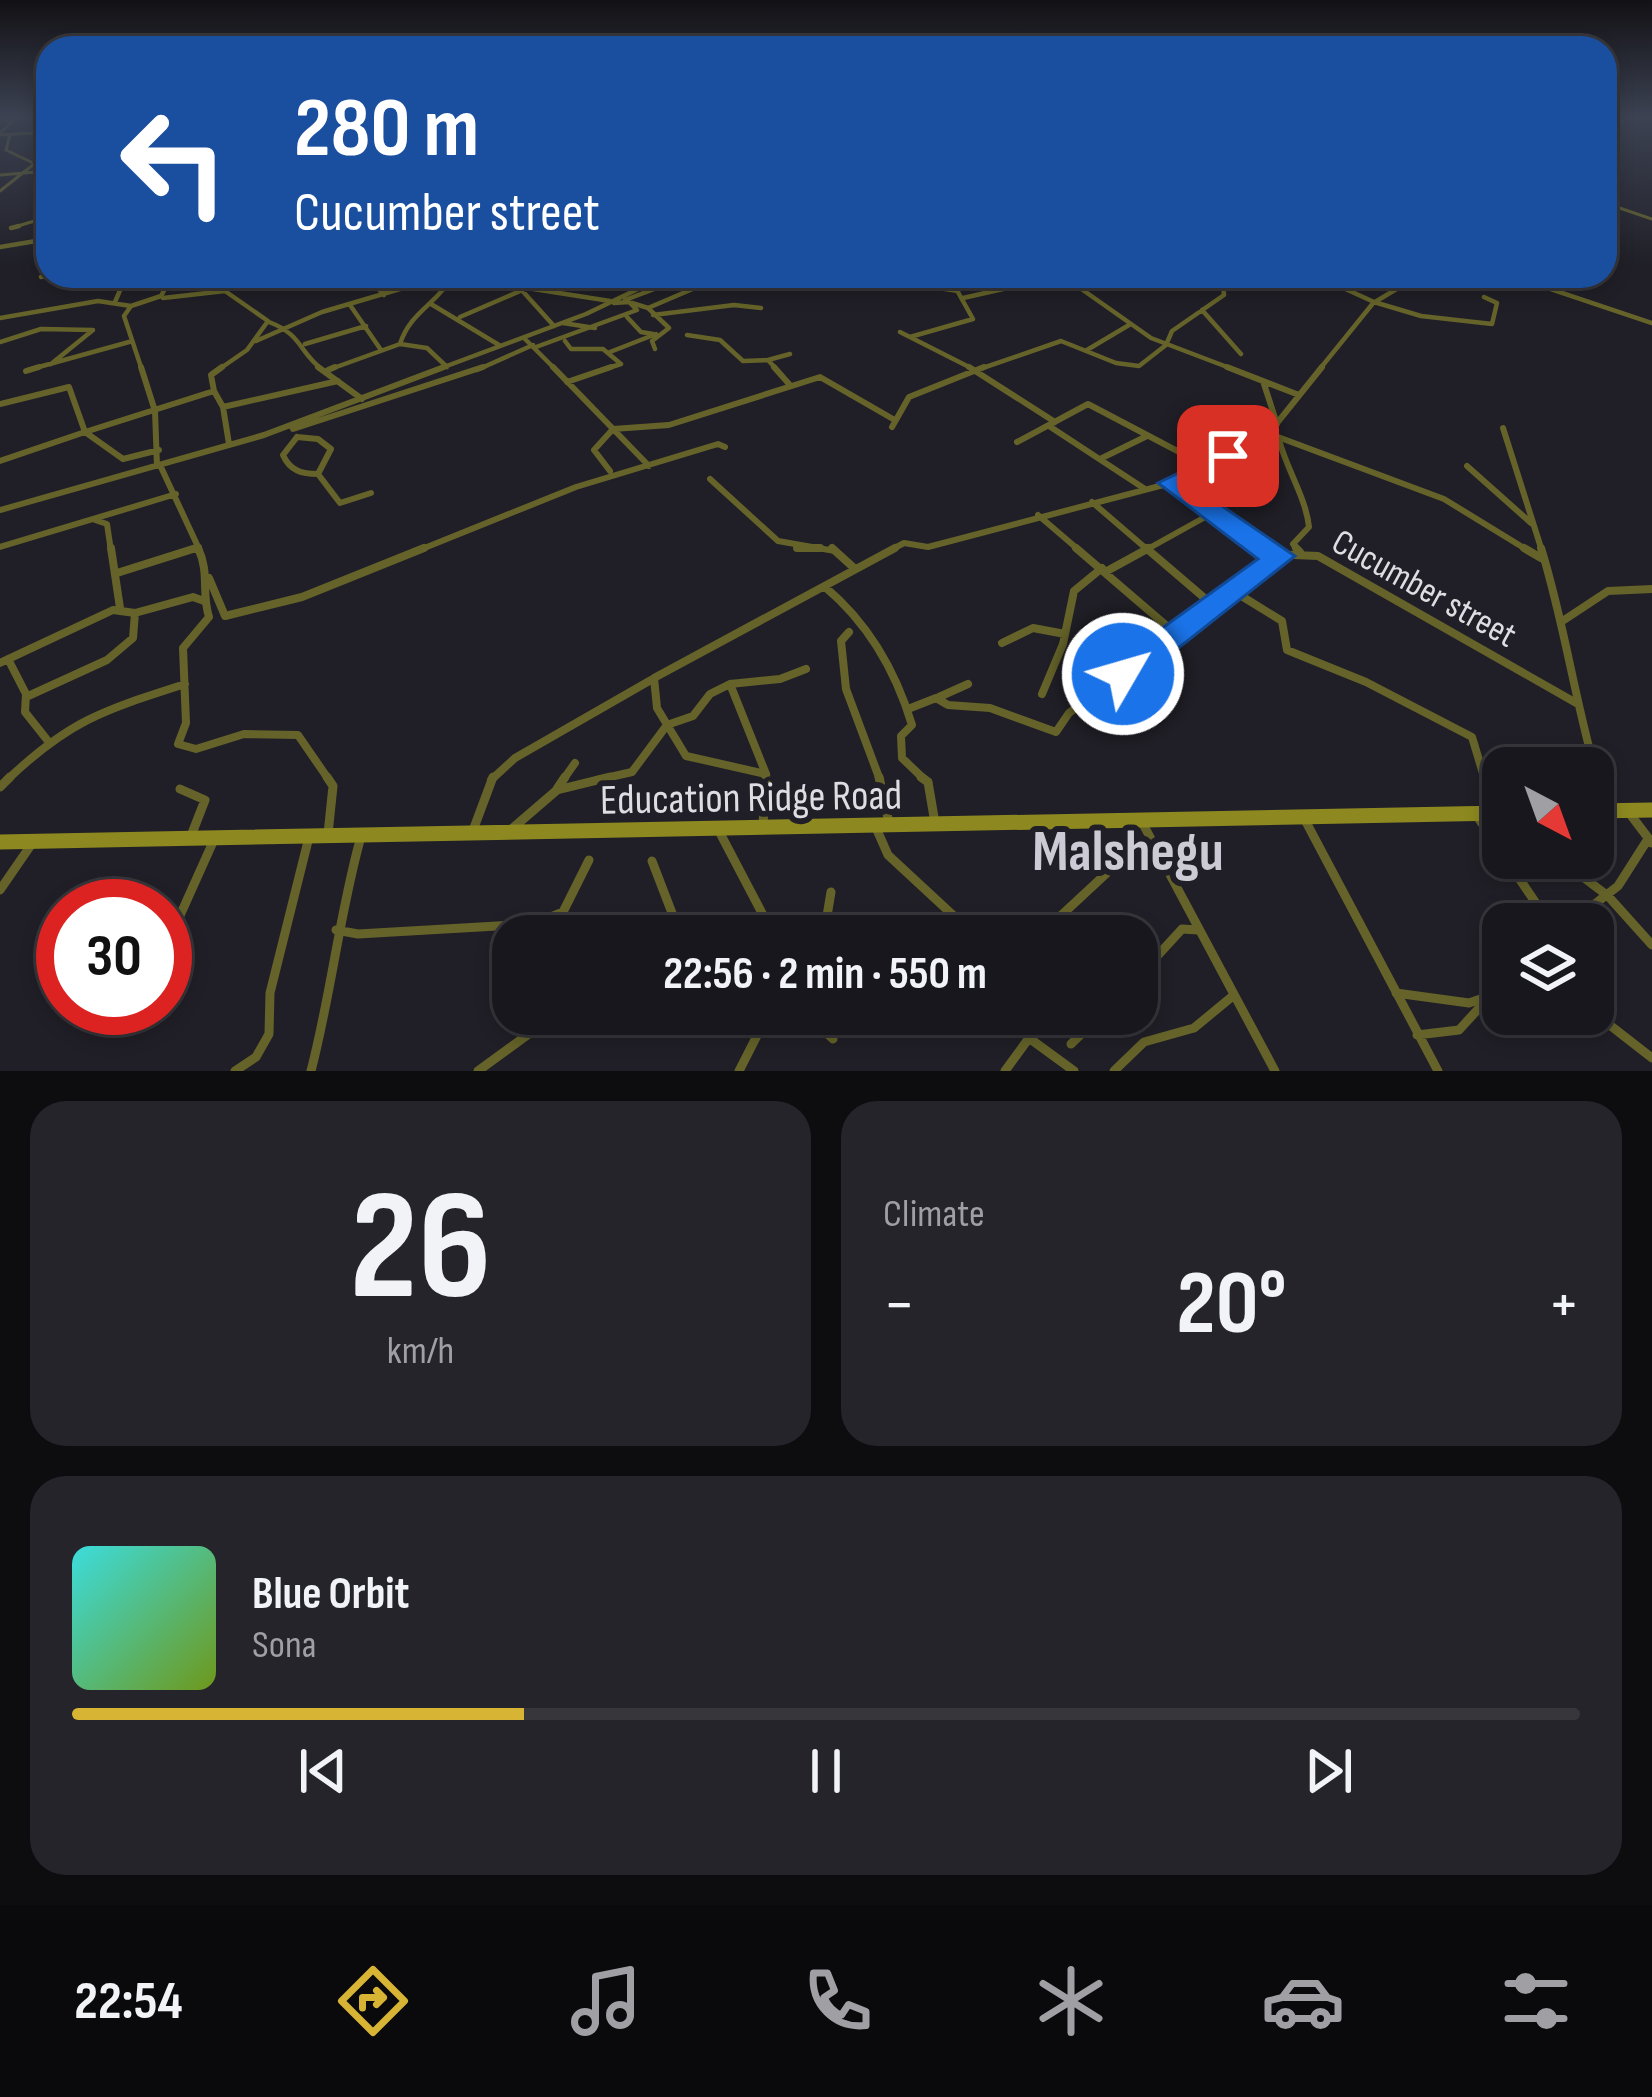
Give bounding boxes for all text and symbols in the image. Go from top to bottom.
text: 280 m [294,79,479,180]
icon: left [96,84,252,240]
text: Cucumber street [294,181,600,246]
pin [1177,405,1279,507]
icon: arrive [1195,423,1261,489]
street label: Cucumber street [1324,521,1523,657]
position arrow [1060,611,1186,737]
north arrow [1482,747,1614,879]
map controls [1482,747,1614,1035]
street label: Education Ridge Road [600,770,903,827]
district label: Malshegu [1032,819,1224,887]
speed limit sign: 30 [36,879,192,1035]
button: layers [1482,903,1614,1035]
text: 22:56 · 2 min · 550 m [663,947,987,1002]
text: 26 [350,1156,491,1343]
text: Climate [883,1191,985,1238]
text: 20° [1176,1251,1287,1359]
text: − [883,1266,915,1345]
text: + [1548,1266,1580,1345]
text: km/h [387,1328,454,1375]
text: Blue Orbit [252,1567,409,1622]
text: Sona [252,1622,317,1669]
icon: previous [290,1738,356,1804]
icon: pause [793,1738,859,1804]
icon: next [1296,1738,1362,1804]
icon: directions [331,1959,415,2043]
icon: music [564,1959,648,2043]
icon: phone [796,1959,880,2043]
icon: climate [1029,1959,1113,2043]
icon: car [1261,1959,1345,2043]
icon: filters [1494,1959,1578,2043]
text: 22:54 [74,1969,183,2034]

